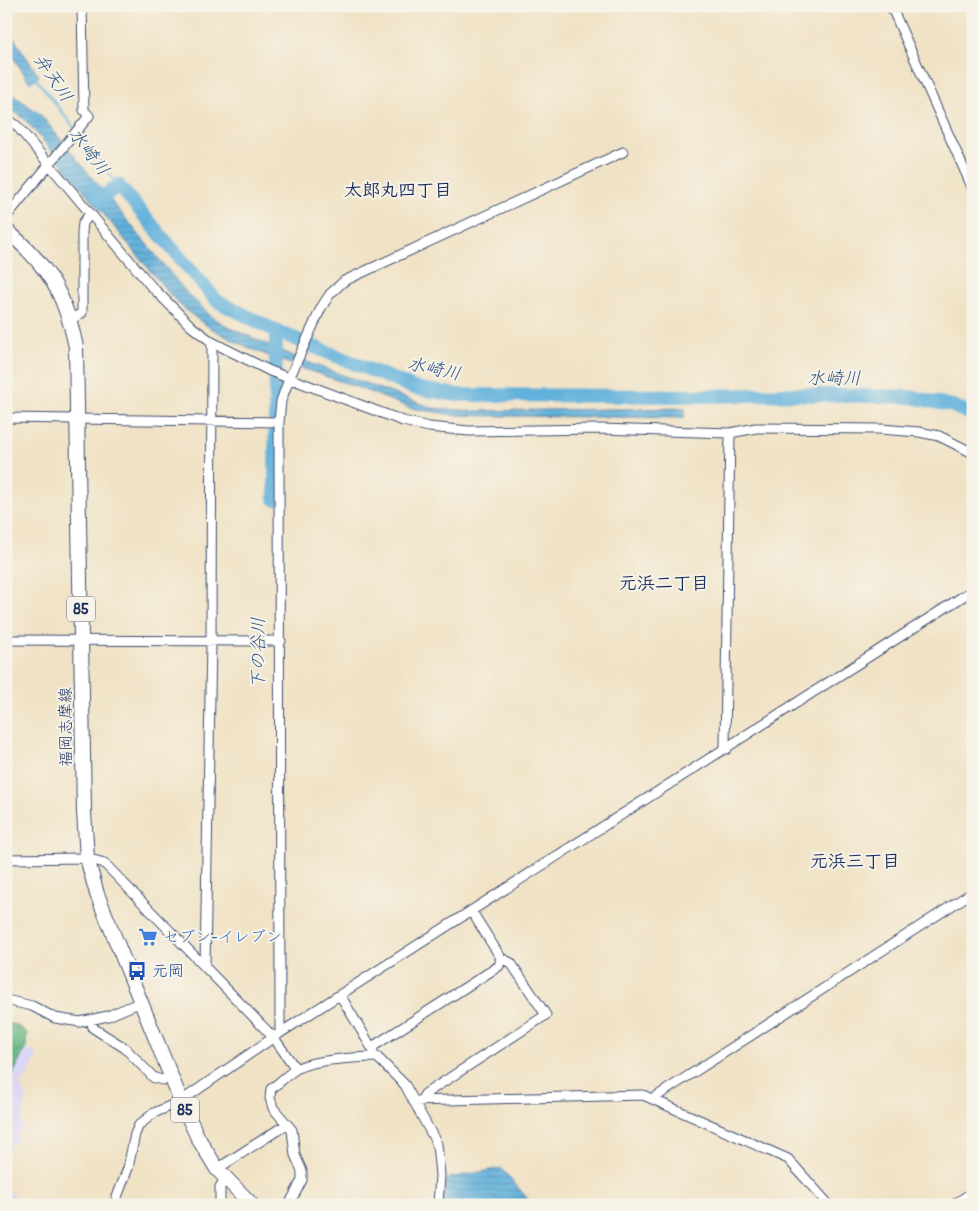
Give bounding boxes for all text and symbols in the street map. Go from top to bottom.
water label: 弁天川 [28,49,78,107]
water label: 水崎川 [64,124,114,180]
district label: 太郎丸四丁目 [344,179,452,202]
water label: 水崎川 [405,352,463,386]
water label: 水崎川 [807,367,861,390]
district label: 元浜二丁目 [619,572,709,595]
road number: 85 [67,596,95,622]
water label: 下の谷川 [247,617,270,689]
street label: 福岡志摩線 [56,687,76,767]
district label: 元浜三丁目 [810,850,900,873]
supermarket icon: セブン-イレブン [137,926,159,948]
place label: セブン-イレブン [163,927,282,947]
bus stop icon: 元岡 [126,960,148,982]
place label: 元岡 [152,961,184,981]
road number: 85 [171,1098,199,1122]

